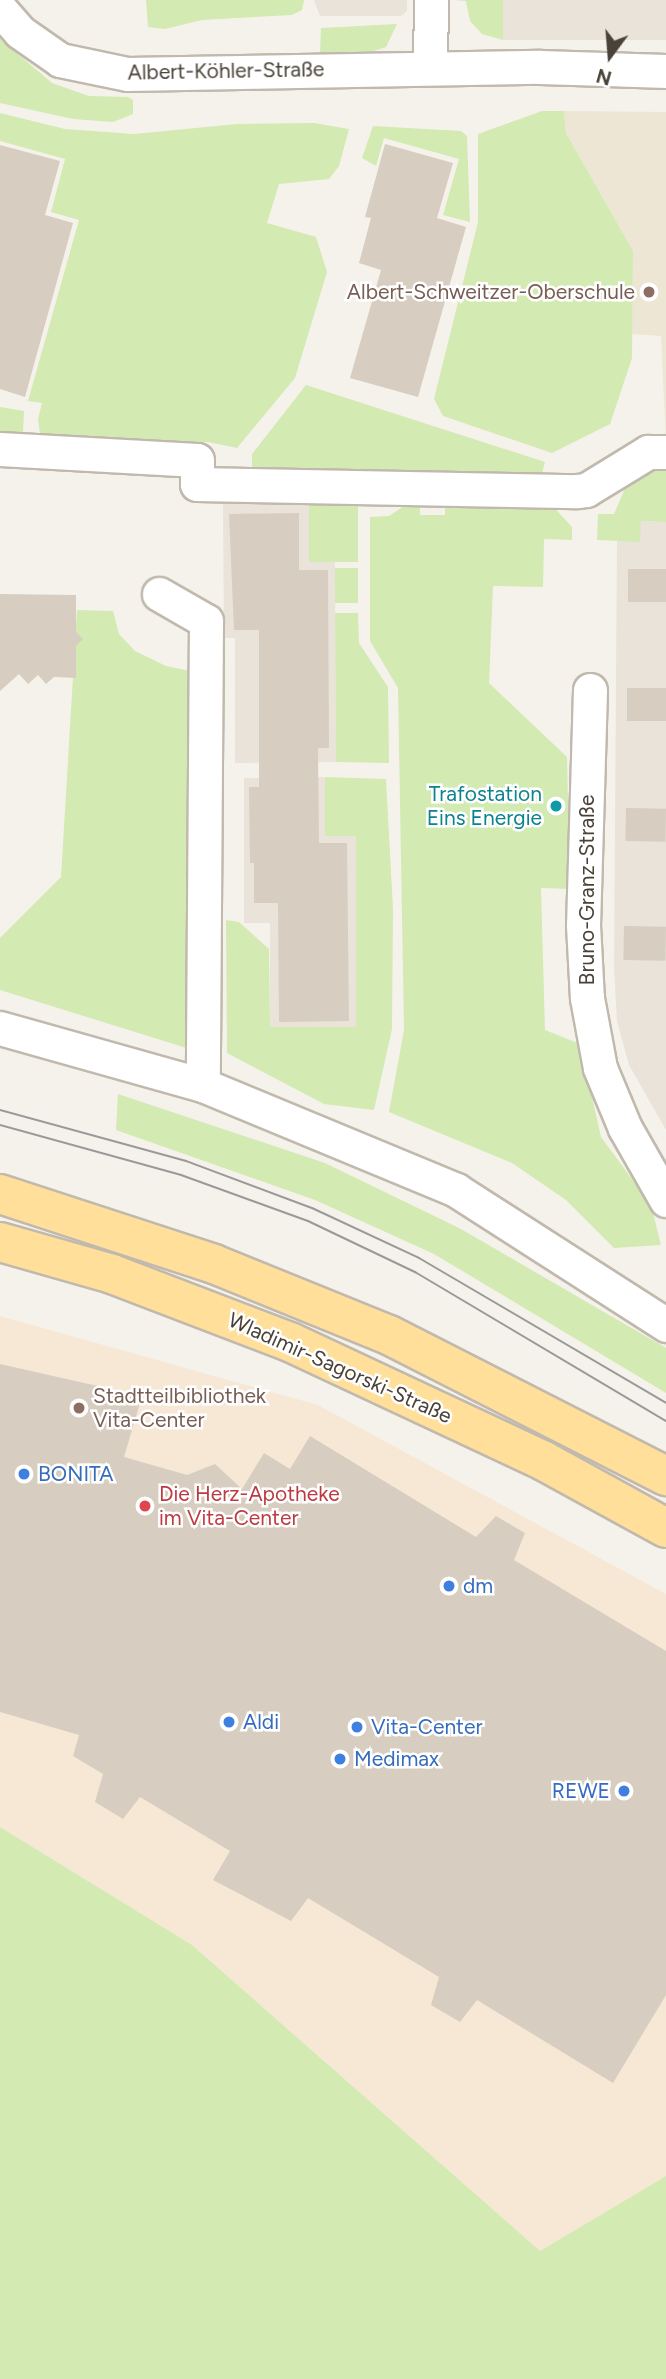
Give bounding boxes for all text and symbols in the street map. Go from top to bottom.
north arrow [575,21,645,91]
street label: Albert-Köhler-Straße [127,57,325,85]
text: N [594,64,614,90]
place label: Albert-Schweitzer-Oberschule [347,279,635,305]
marker: Albert-Schweitzer-Oberschule [641,284,657,300]
place label: Trafostation Eins Energie [427,781,542,831]
street label: Bruno-Granz-Straße [574,795,600,985]
marker: Trafostation Eins Energie [548,798,564,814]
street label: Wladimir-Sagorski-Straße [224,1307,456,1429]
place label: Stadtteilbibliothek Vita-Center [93,1383,266,1433]
marker: Stadtteilbibliothek Vita-Center [71,1400,87,1416]
place label: BONITA [38,1461,113,1487]
marker: BONITA [16,1466,32,1482]
place label: Die Herz-Apotheke im Vita-Center [159,1481,340,1531]
marker: Die Herz-Apotheke im Vita-Center [137,1498,153,1514]
place label: dm [463,1573,493,1599]
marker: dm [441,1578,457,1594]
place label: Aldi [243,1709,279,1735]
marker: Aldi [221,1714,237,1730]
place label: Vita-Center [371,1714,483,1740]
marker: Vita-Center [349,1719,365,1735]
place label: Medimax [354,1746,439,1772]
marker: Medimax [332,1751,348,1767]
place label: REWE [552,1778,610,1804]
marker: REWE [616,1783,632,1799]

